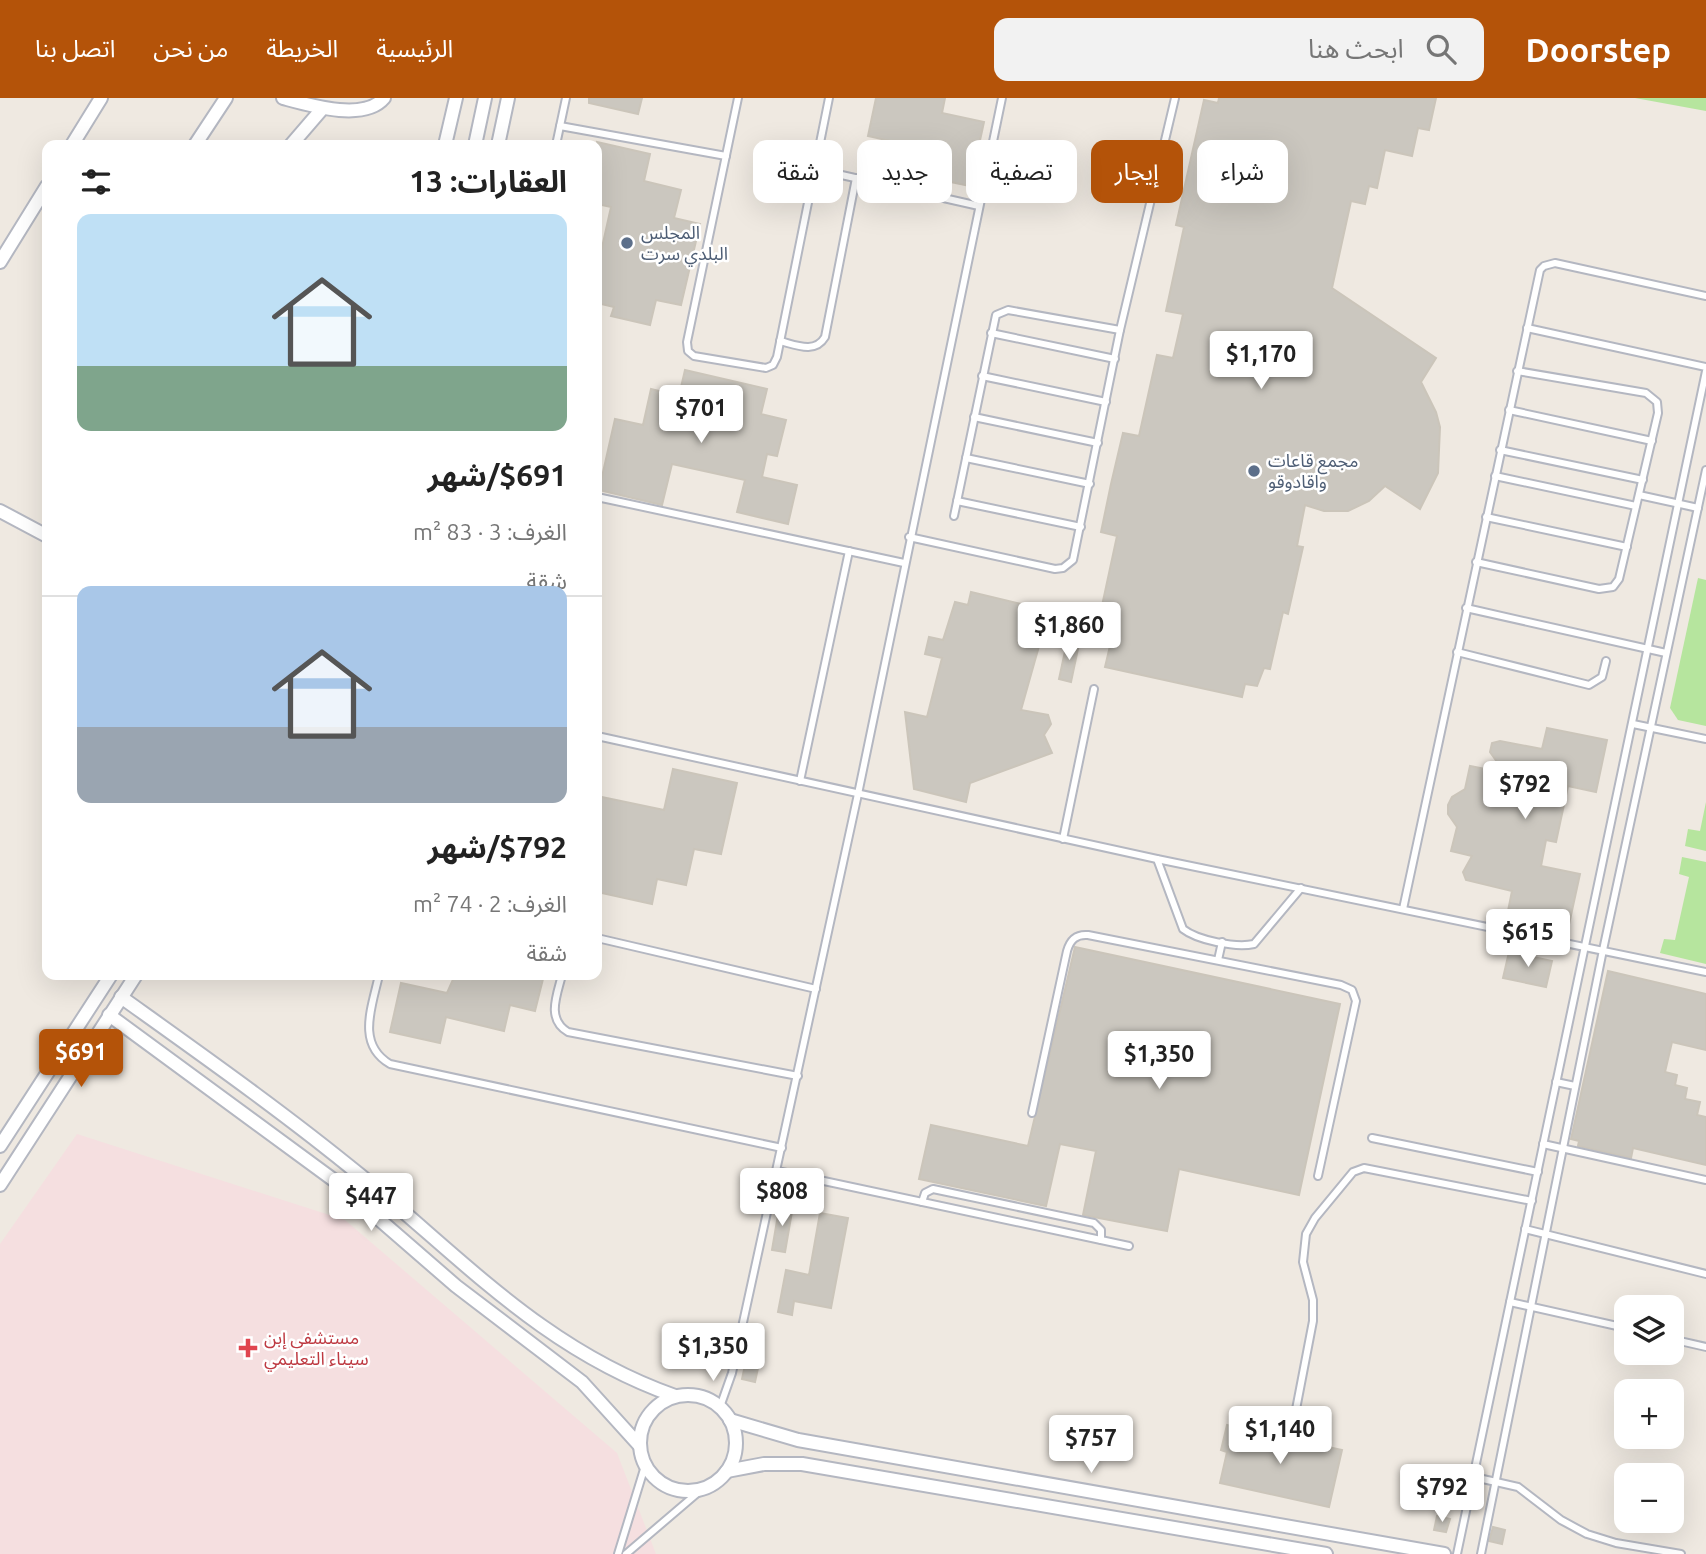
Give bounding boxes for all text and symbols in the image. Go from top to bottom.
search box [994,18,1484,81]
icon: search [1422,30,1460,68]
text: Doorstep [1526,31,1671,68]
text: ابحث هنا [1308,34,1404,63]
text: اتصل بنا [35,35,115,62]
text: من نحن [153,35,228,62]
text: الخريطة [266,35,338,62]
text: الرئيسية [376,35,453,62]
chip: شقة [753,140,843,203]
chip: جديد [857,140,952,203]
chip: تصفية [966,140,1077,203]
chip: إيجار [1091,140,1183,203]
chip: شراء [1197,140,1288,203]
icon: filters [77,163,115,201]
text: العقارات: 13 [409,164,567,198]
place label: المجلس البلدي سرت [641,222,728,267]
marker: المجلس البلدي سرت [619,235,635,251]
icon: home [259,259,385,385]
pin: $1,170 [1204,331,1318,391]
text: $1,170 [1226,341,1296,366]
pin: $701 [660,386,742,445]
text: $701 [675,395,727,420]
place label: مجمع قاعات واقادوقو [1268,450,1358,493]
text: $691/شهر [428,458,567,492]
marker: مجمع قاعات واقادوقو [1246,463,1262,479]
text: الغرف: 3 · 83 m² [413,519,567,544]
text: شقة [526,568,567,593]
pin: $1,860 [1012,602,1126,662]
text: $1,860 [1034,612,1104,637]
icon: home [259,631,385,757]
pin: $792 [1484,762,1566,821]
text: $792 [1499,771,1551,796]
text: $792/شهر [428,830,567,864]
text: الغرف: 2 · 74 m² [413,891,567,916]
pin: $615 [1487,910,1569,969]
text: $615 [1502,919,1554,944]
text: شقة [526,940,567,965]
pin: $691 [40,1030,122,1089]
pin: $1,350 [1102,1032,1216,1091]
text: $691 [55,1039,107,1064]
text: $1,350 [1124,1041,1194,1066]
pin: $808 [741,1168,823,1228]
pin: $447 [330,1174,412,1233]
text: $808 [756,1178,808,1203]
text: $447 [345,1183,397,1208]
map controls [1614,1295,1684,1533]
button: layers [1614,1295,1684,1365]
pin: $1,350 [656,1324,770,1383]
place label: مستشفى إبن سيناء التعليمي [264,1327,369,1372]
text: $1,350 [678,1333,748,1358]
marker: مستشفى إبن سيناء التعليمي [238,1338,258,1358]
button: + [1614,1379,1684,1449]
pin: $1,140 [1223,1406,1337,1466]
pin: $757 [1050,1416,1132,1475]
text: $1,140 [1245,1416,1315,1441]
text: $757 [1065,1425,1117,1450]
button: − [1614,1463,1684,1533]
pin: $792 [1401,1464,1483,1524]
text: $792 [1416,1474,1468,1499]

